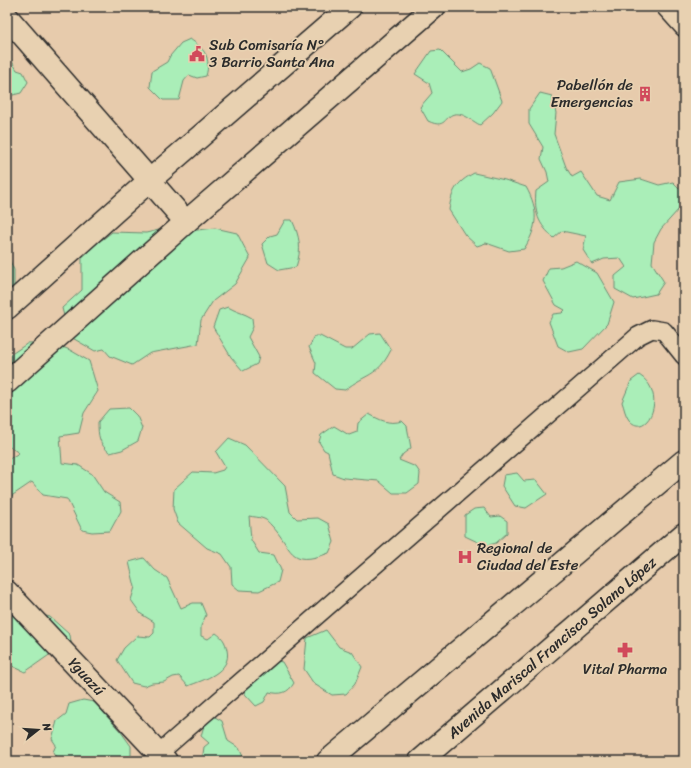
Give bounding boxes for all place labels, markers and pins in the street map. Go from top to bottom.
place label: Sub Comisaría N° 3 Barrio Santa Ana [209,32,335,75]
public building icon: Sub Comisaría N° 3 Barrio Santa Ana [188,45,206,63]
place label: Pabellón de Emergencias [551,72,634,115]
building icon: Pabellón de Emergencias [636,85,654,103]
place label: Regional de Ciudad del Este [477,535,579,578]
hospital icon: Regional de Ciudad del Este [456,548,474,566]
pharmacy icon: Vital Pharma [616,641,634,659]
place label: Vital Pharma [583,656,668,682]

